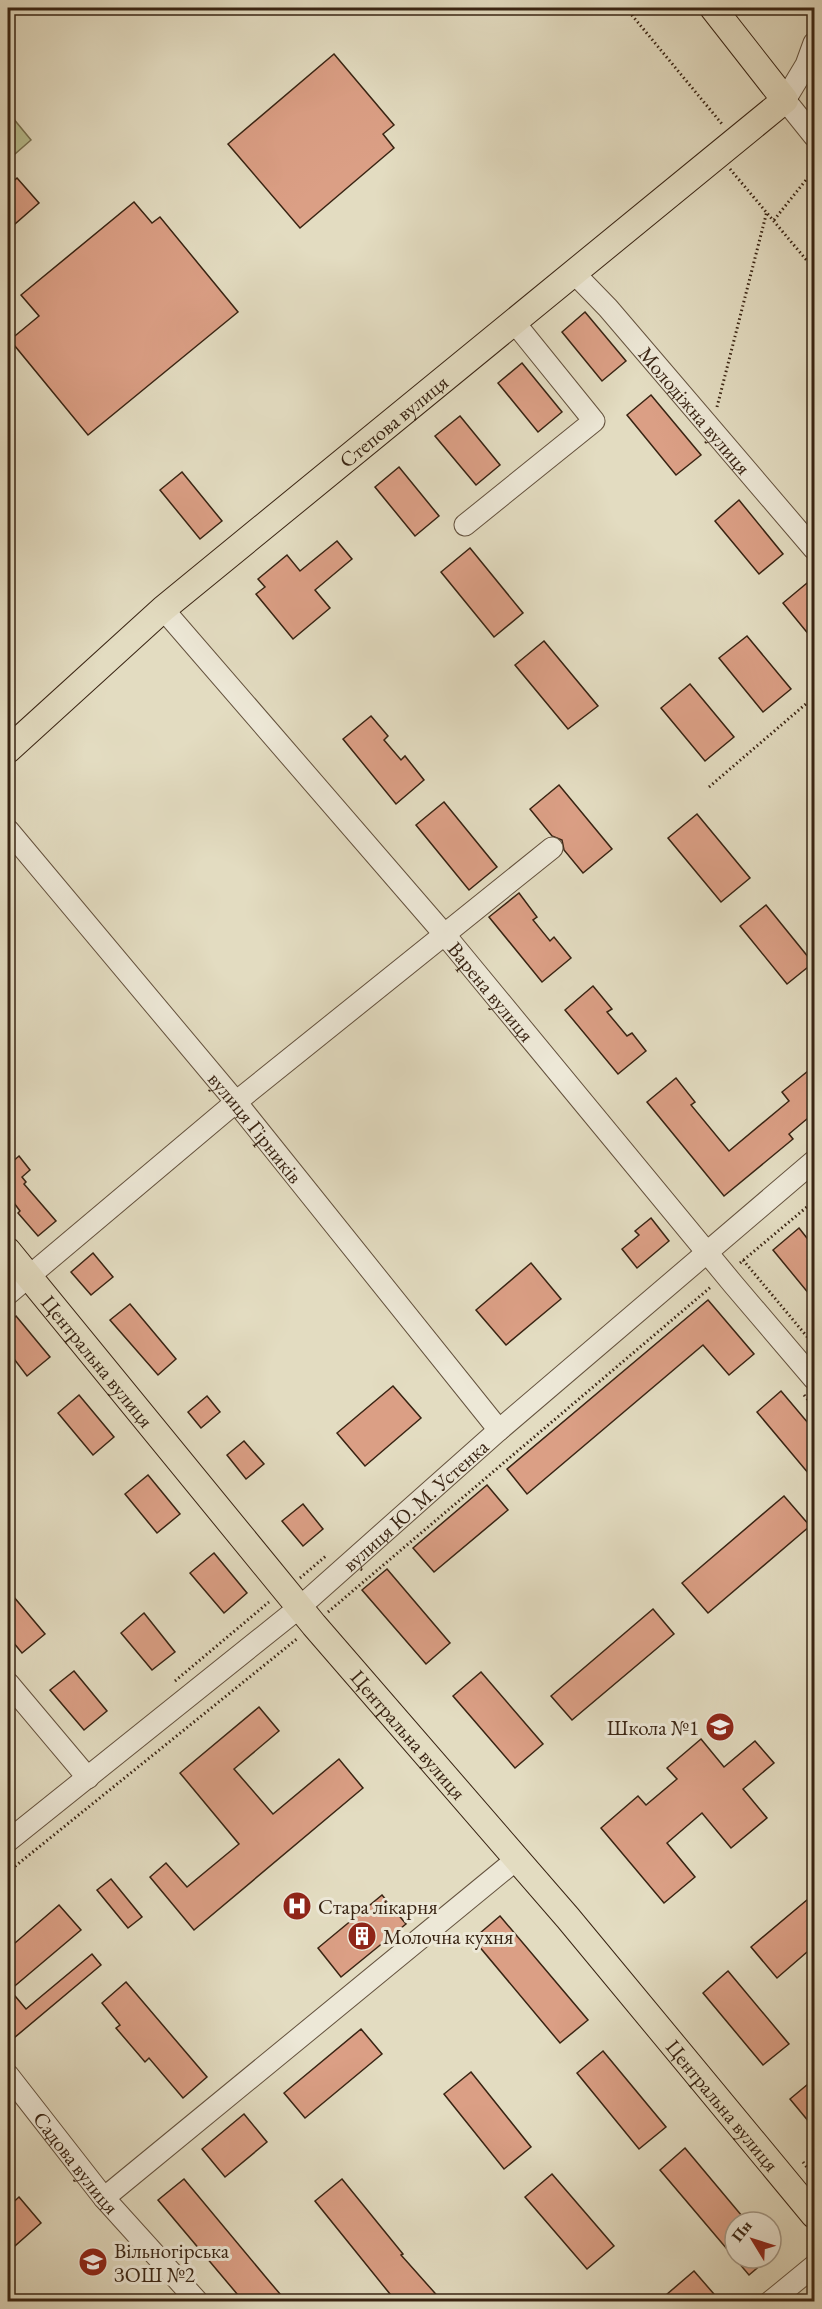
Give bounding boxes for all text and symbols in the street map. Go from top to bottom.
street label: Молодіжна вулиця [633,340,757,480]
street label: Степова вулиця [333,368,453,473]
street label: Варена вулиця [442,936,541,1047]
street label: вулиця Гірників [203,1066,309,1189]
street label: Центральна вулиця [36,1289,160,1433]
street label: вулиця Ю. М. Устенка [336,1432,494,1577]
street label: Центральна вулиця [345,1664,473,1805]
school or university icon: Школа №1 [704,1711,736,1743]
place label: Школа №1 [607,1714,699,1741]
hospital icon: Стара лікарня [281,1890,313,1922]
place label: Стара лікарня [318,1893,438,1920]
building icon: Молочна кухня [346,1920,378,1952]
place label: Молочна кухня [383,1923,513,1950]
street label: Центральна вулиця [660,2034,786,2177]
street label: Садова вулиця [28,2106,125,2219]
north arrow [723,2210,783,2270]
text: Пн [727,2216,757,2246]
place label: Вільногірська ЗОШ №2 [114,2237,230,2288]
school or university icon: Вільногірська ЗОШ №2 [77,2246,109,2278]

